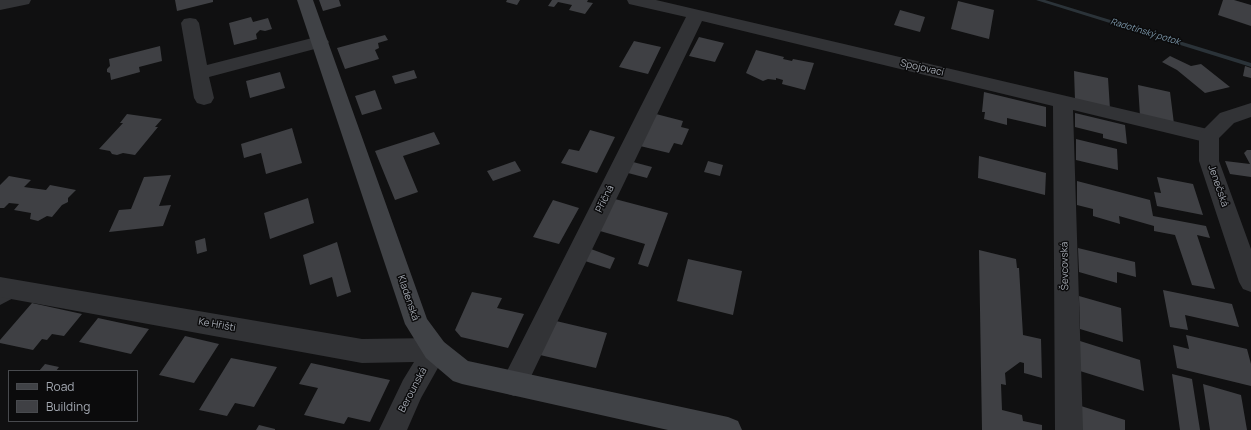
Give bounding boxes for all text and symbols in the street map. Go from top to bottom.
water label: Radotínský potok [1109,16,1181,48]
street label: Spojovací [899,57,945,79]
street label: Jenečská [1205,164,1231,208]
street label: Příčná [593,183,617,215]
street label: Ševcovská [1059,242,1071,290]
street label: Kladenská [395,274,421,322]
street label: Ke Hřišti [197,316,237,334]
street label: Berounská [396,366,430,414]
legend [8,370,138,422]
text: Road [46,378,74,395]
text: Building [46,398,90,415]

